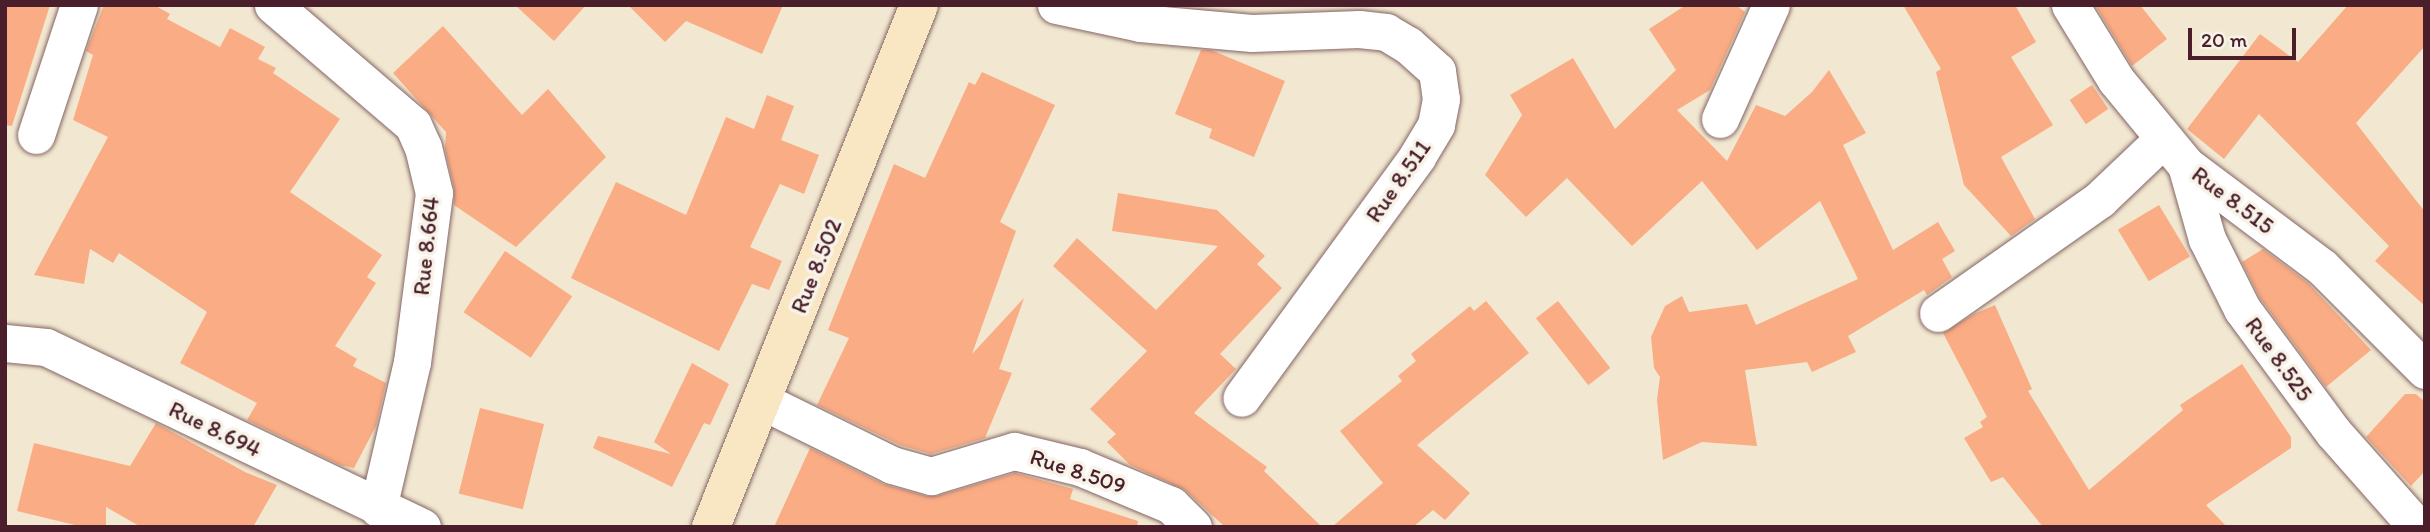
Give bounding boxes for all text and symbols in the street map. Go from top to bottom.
scale bar [2192,14,2300,58]
text: 20 m [2201,27,2247,52]
street label: Rue 8.511 [1360,134,1436,228]
street label: Rue 8.515 [2186,160,2280,240]
street label: Rue 8.664 [407,195,445,297]
street label: Rue 8.502 [785,215,847,317]
street label: Rue 8.525 [2239,312,2319,406]
street label: Rue 8.694 [164,395,266,463]
street label: Rue 8.509 [1027,443,1129,499]

